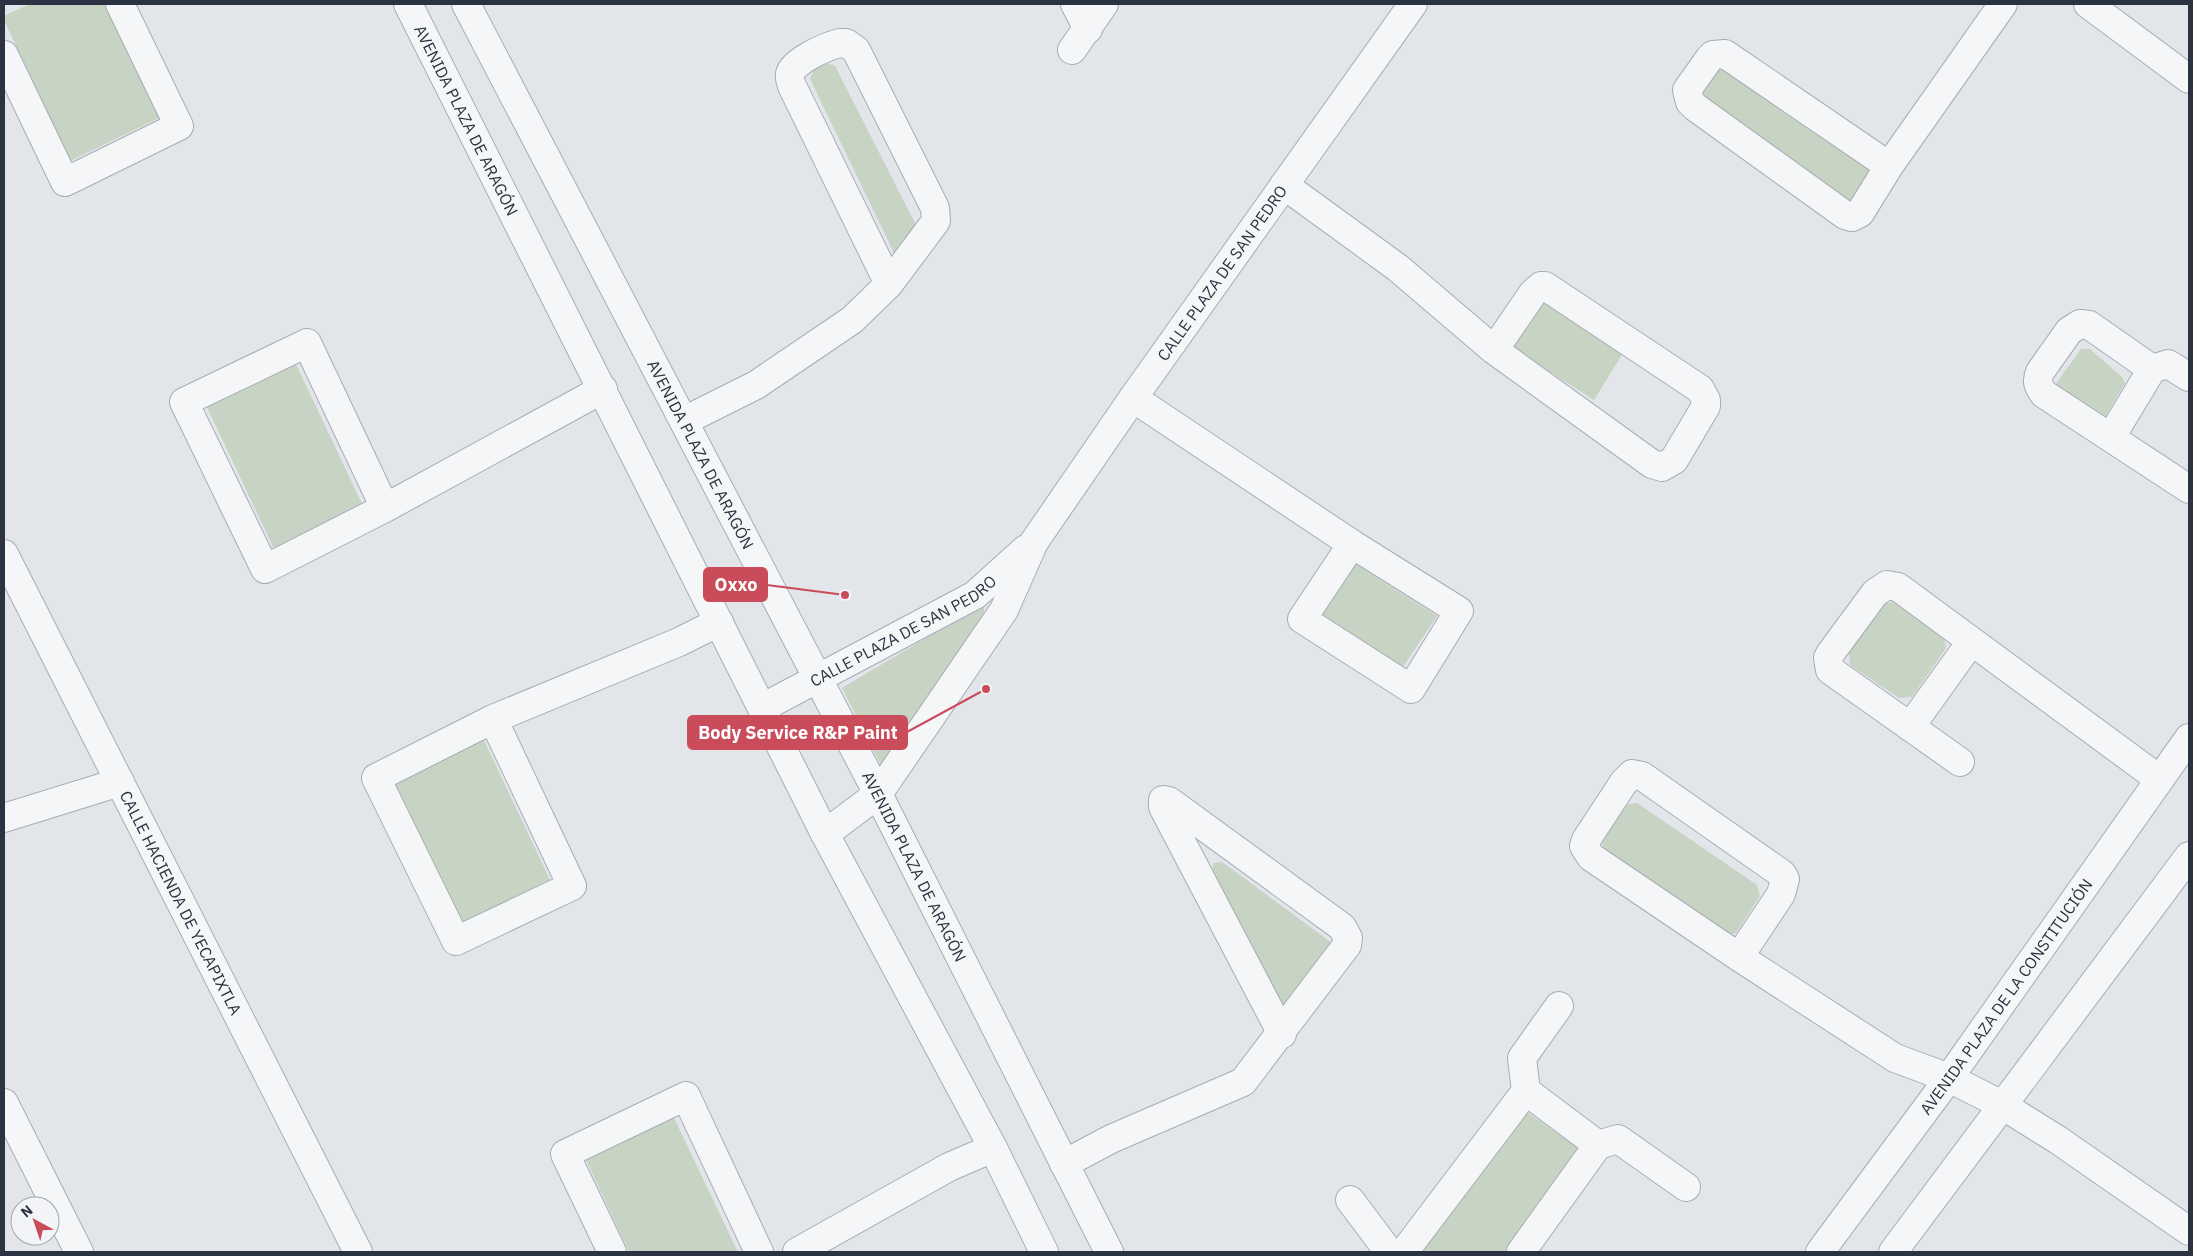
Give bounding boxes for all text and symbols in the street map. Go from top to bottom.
street label: AVENIDA PLAZA DE ARAGÓN [410,21,523,219]
street label: CALLE PLAZA DE SAN PEDRO [1153,181,1291,365]
street label: AVENIDA PLAZA DE ARAGÓN [643,356,759,553]
callout: Oxxo [704,568,767,601]
street label: CALLE PLAZA DE SAN PEDRO [806,571,1000,691]
text: Oxxo [715,573,757,596]
callout: Body Service R&P Paint [688,716,907,749]
text: Body Service R&P Paint [698,721,898,744]
street label: AVENIDA PLAZA DE ARAGÓN [858,768,971,965]
street label: CALLE HACIENDA DE YECAPIXTLA [116,787,246,1018]
street label: AVENIDA PLAZA DE LA CONSTITUCIÓN [1915,875,2097,1118]
north arrow [10,1196,60,1246]
text: N [17,1201,36,1221]

